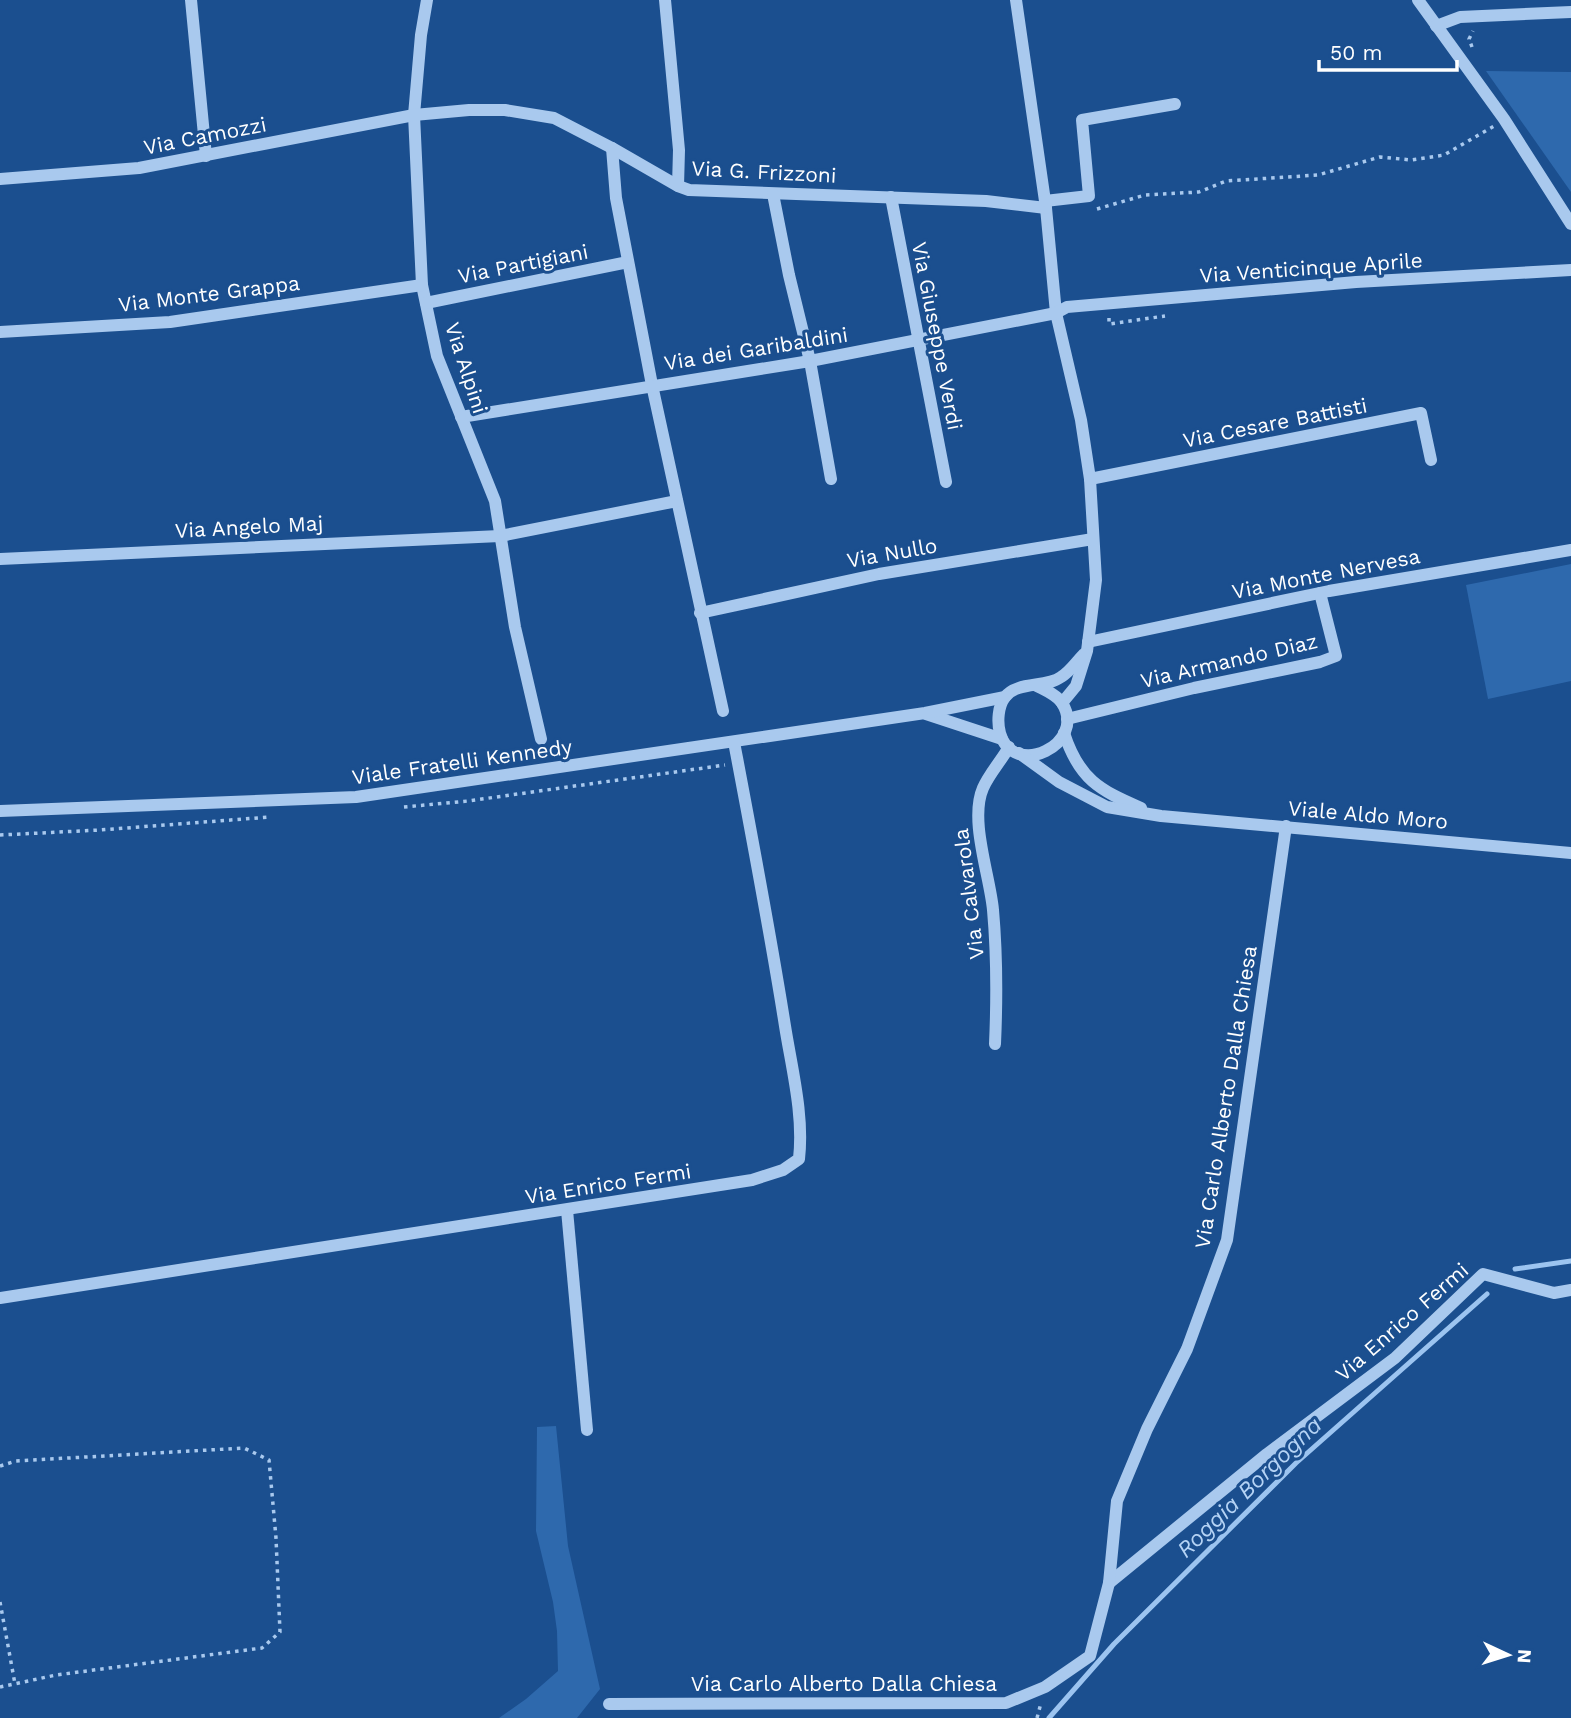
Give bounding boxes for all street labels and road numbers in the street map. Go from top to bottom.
street label: Via Camozzi [141,111,268,160]
street label: Via G. Frizzoni [691,155,837,188]
street label: Via Partigiani [456,239,590,288]
street label: Via Giuseppe Verdi [907,240,968,432]
street label: Via Venticinque Aprile [1199,247,1423,288]
street label: Via Monte Grappa [117,270,301,317]
street label: Via Alpini [440,319,493,417]
street label: Via dei Garibaldini [662,322,850,375]
street label: Via Cesare Battisti [1181,392,1369,453]
street label: Via Angelo Maj [174,510,324,543]
street label: Via Nullo [845,532,939,573]
street label: Via Monte Nervesa [1230,543,1422,604]
street label: Via Armando Diaz [1138,628,1320,693]
street label: Viale Fratelli Kennedy [350,734,574,789]
street label: Viale Aldo Moro [1287,795,1449,834]
street label: Via Calvarola [948,827,989,961]
street label: Via Carlo Alberto Dalla Chiesa [1189,943,1262,1250]
street label: Via Enrico Fermi [523,1158,693,1209]
street label: Via Enrico Fermi [1330,1257,1473,1386]
street label: Via Carlo Alberto Dalla Chiesa [691,1671,997,1696]

